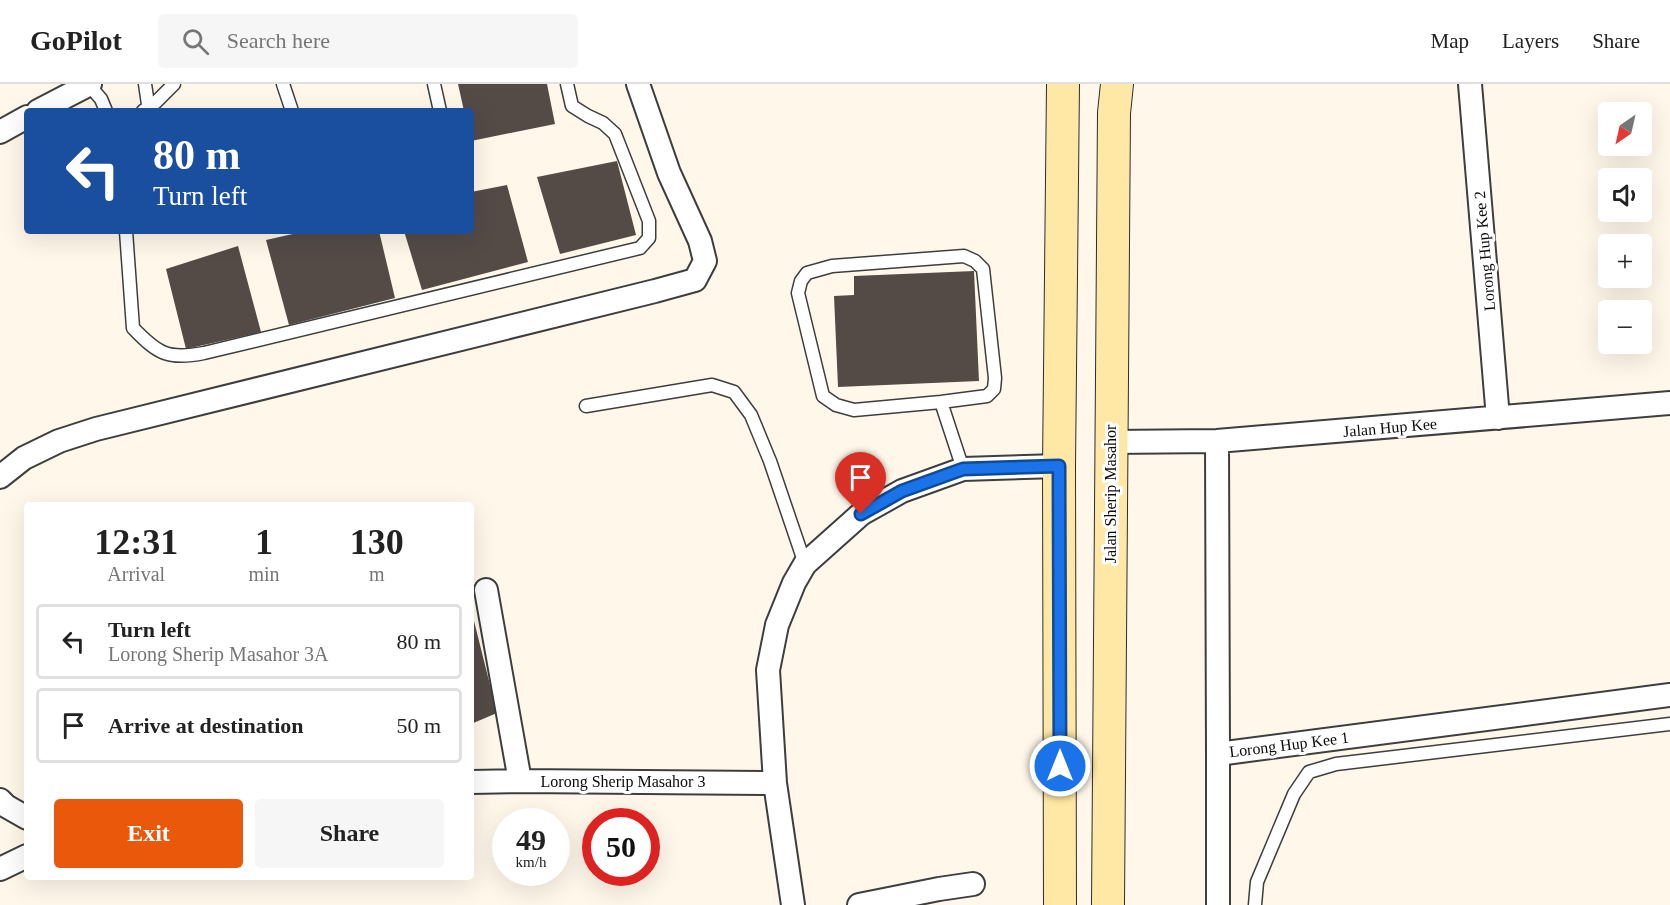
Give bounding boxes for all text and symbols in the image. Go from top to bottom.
search box [158,14,578,68]
text: GoPilot [30,25,122,56]
icon: search [179,25,212,58]
text: Search here [227,28,330,53]
text: Map [1431,29,1469,53]
text: Layers [1502,29,1559,53]
text: Share [1592,29,1640,53]
north arrow [1598,102,1652,156]
map controls [1598,102,1652,354]
icon: left [54,132,132,210]
text: 80 m [153,132,241,178]
button: sound [1598,168,1652,222]
text: Turn left [153,181,247,211]
street label: Lorong Hup Kee 2 [1471,190,1499,312]
button: + [1598,234,1652,288]
button: − [1598,300,1652,354]
street label: Jalan Hup Kee [1342,415,1438,441]
street label: Jalan Sherip Masahor [1102,424,1120,563]
pin [835,452,886,514]
icon: arrive [844,461,877,494]
text: 12:31 [94,522,178,562]
text: 1 [255,522,273,562]
text: 130 [350,522,404,562]
text: Arrival [107,563,165,585]
text: min [248,563,280,585]
text: m [369,563,385,585]
text: Turn left [108,617,191,642]
icon: left [57,625,90,658]
text: 80 m [396,629,441,654]
text: Lorong Sherip Masahor 3A [108,643,329,665]
icon: arrive [57,709,90,742]
text: Arrive at destination [108,713,304,738]
text: 50 m [396,713,441,738]
street label: Lorong Hup Kee 1 [1228,729,1350,761]
position arrow [1028,734,1092,798]
street label: Lorong Sherip Masahor 3 [541,773,705,791]
button: Exit [54,799,243,868]
button: Share [255,799,444,868]
speed limit sign: 50 [582,808,660,886]
text: 49 [516,823,546,856]
text: km/h [516,854,546,870]

